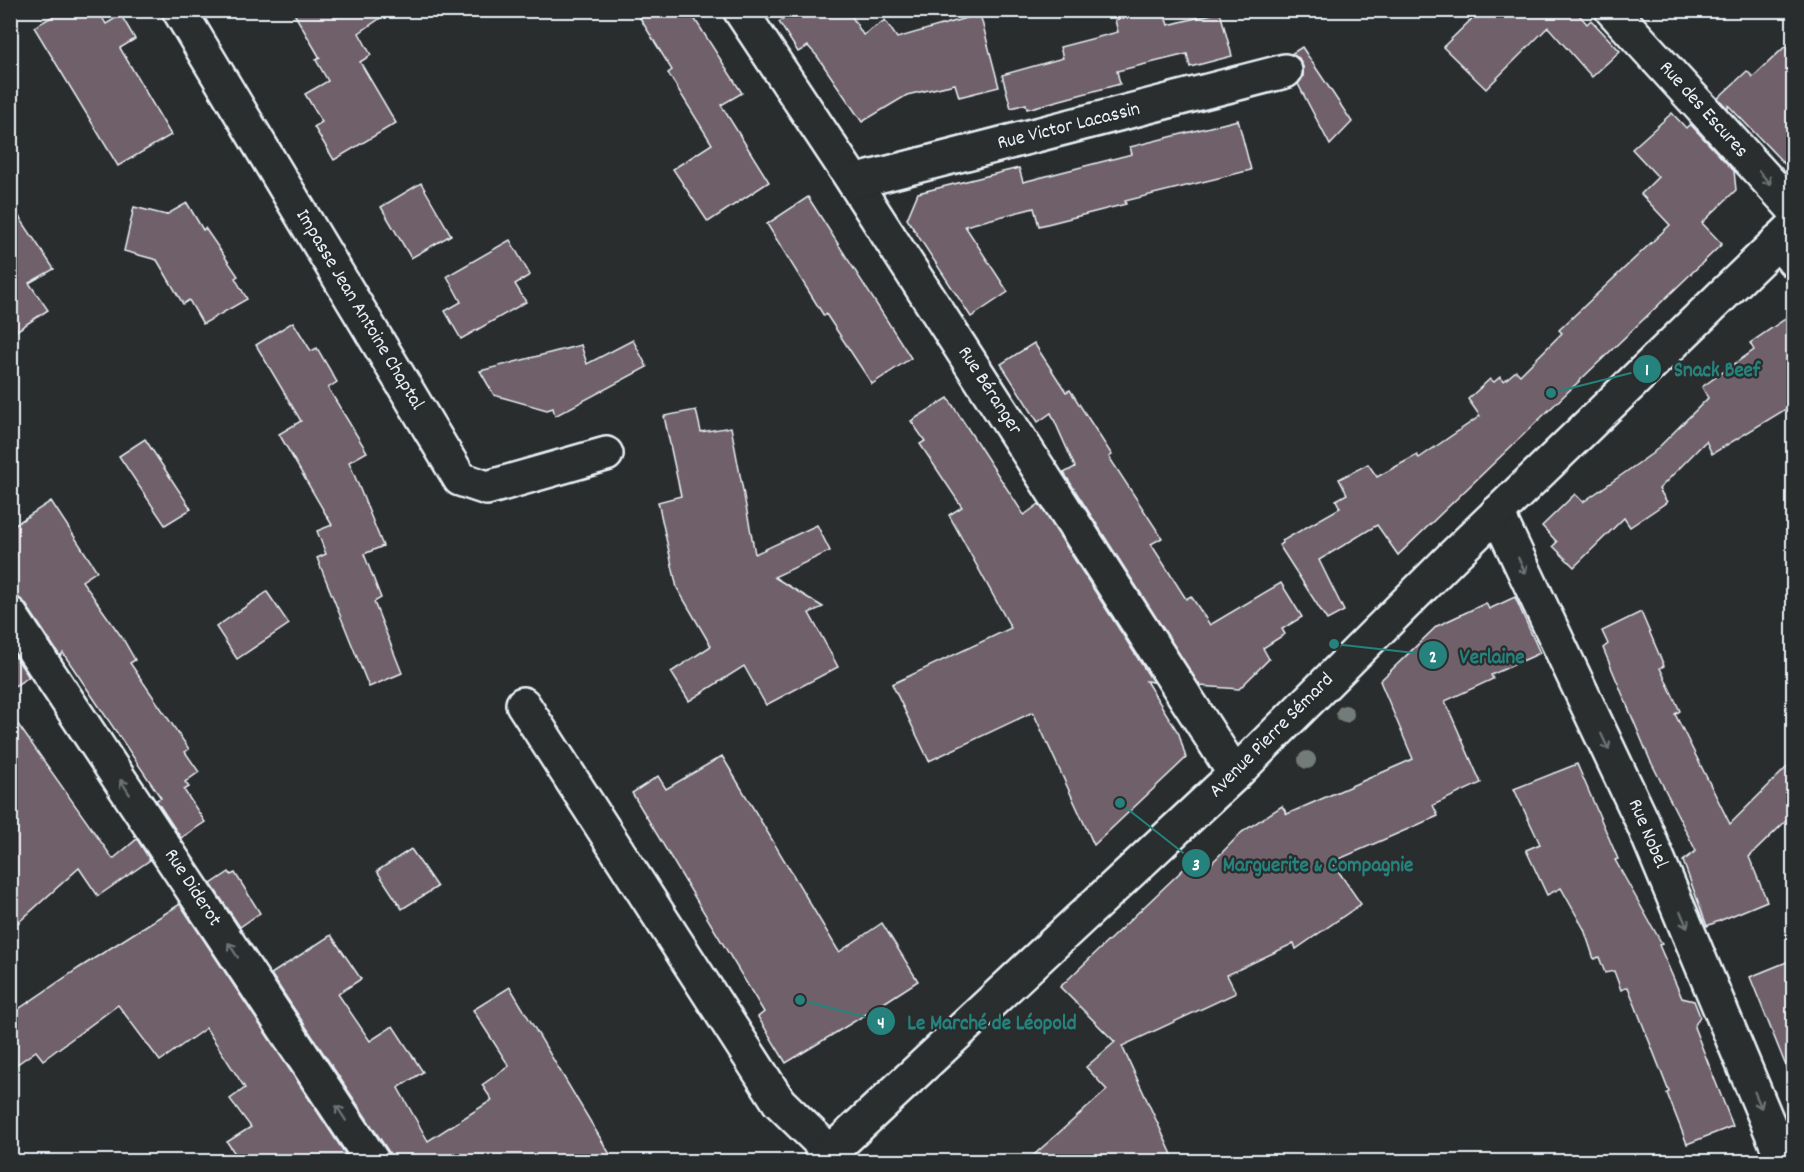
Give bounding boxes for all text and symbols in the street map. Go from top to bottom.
street label: Rue des Escures [1652,55,1754,165]
street label: Rue Victor Lacassin [995,96,1143,158]
one-way arrow [1758,170,1772,185]
street label: Impasse Jean Antoine Chaptal [288,204,430,416]
street label: Rue Béranger [950,341,1029,441]
callout: Snack Beef [1632,350,1772,389]
text: Snack Beef [1674,357,1762,387]
text: 1 [1645,359,1649,384]
one-way arrow [1516,556,1528,574]
callout: Verlaine [1418,636,1536,675]
text: Verlaine [1460,644,1524,674]
text: 2 [1429,646,1437,671]
street label: Avenue Pierre Sémard [1203,667,1341,805]
one-way arrow [1600,732,1612,750]
one-way arrow [119,779,132,796]
street label: Rue Nobel [1620,795,1674,873]
street label: Rue Diderot [156,844,228,932]
callout: Marguerite & Compagnie [1181,844,1425,883]
text: Marguerite & Compagnie [1223,852,1413,882]
text: 3 [1192,854,1200,879]
one-way arrow [1679,911,1690,929]
one-way arrow [227,942,239,959]
callout: Le Marché de Léopold [866,1002,1089,1041]
text: Le Marché de Léopold [907,1010,1077,1040]
text: 4 [877,1012,885,1037]
one-way arrow [1753,1091,1764,1109]
one-way arrow [334,1104,347,1121]

